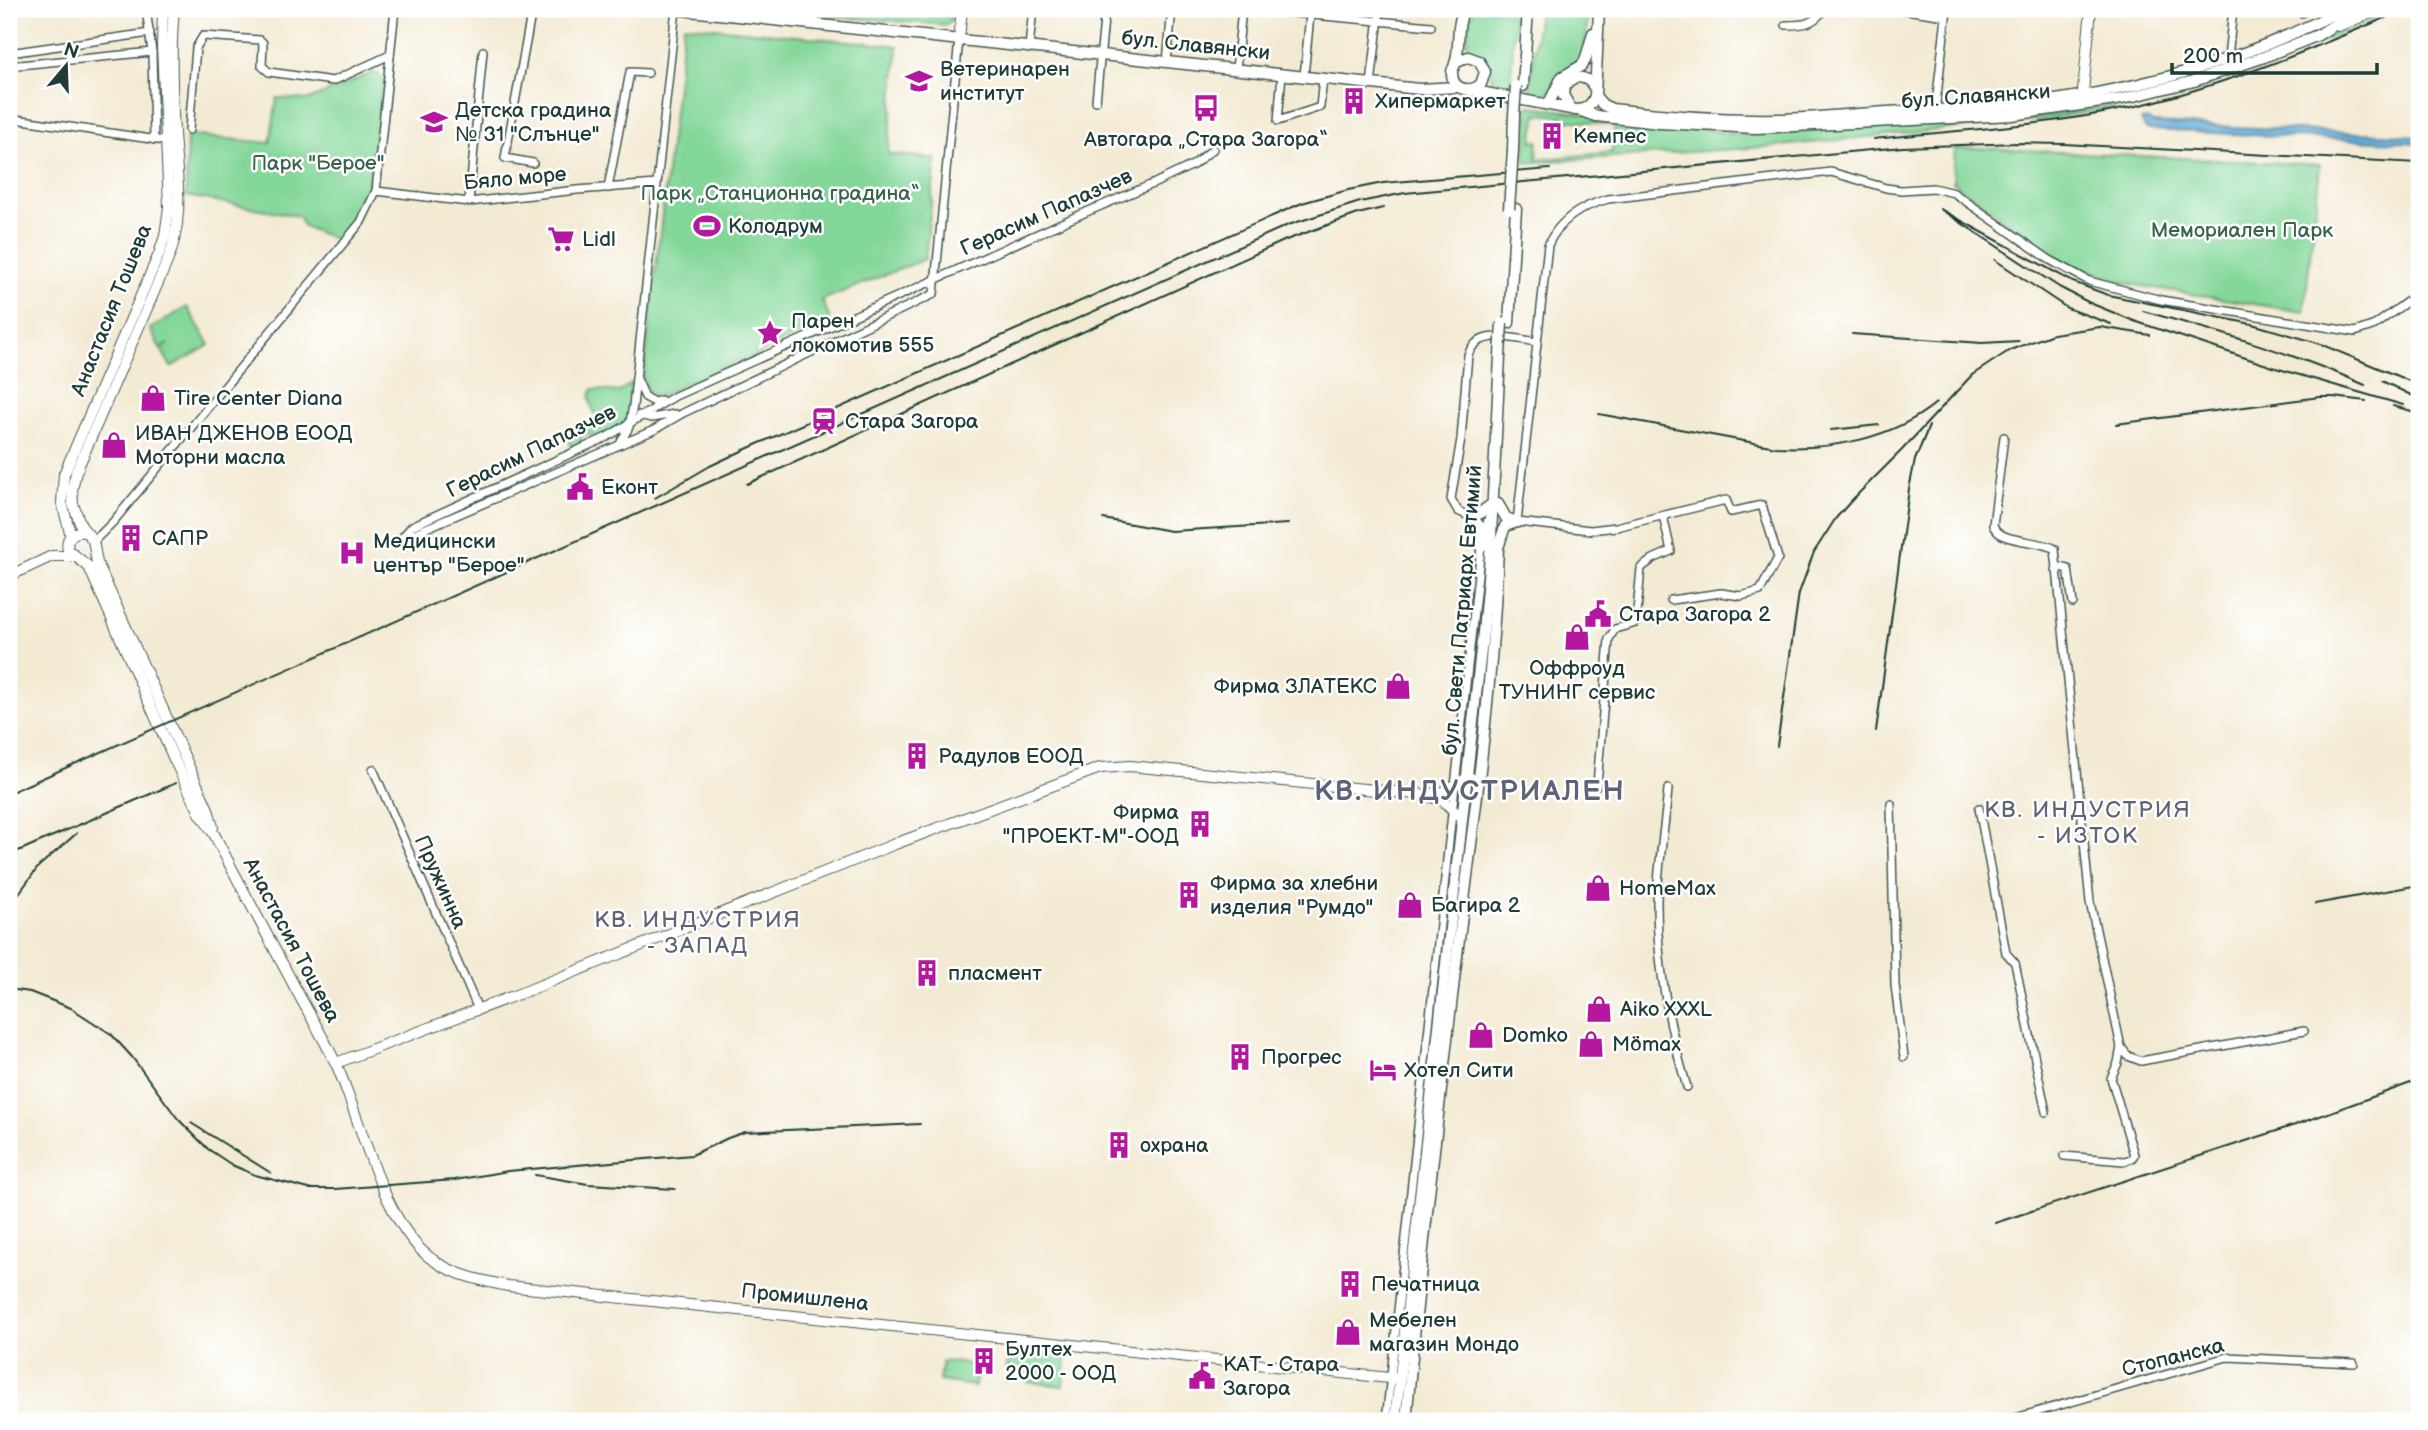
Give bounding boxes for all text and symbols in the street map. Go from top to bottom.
street label: бул. Славянски [1120,25,1271,66]
north arrow [32,32,102,102]
scale bar [2172,32,2377,76]
text: N [61,38,82,65]
text: 200 m [2183,44,2243,69]
place label: Ветеринарен институт [940,57,1070,106]
school or university icon: Ветеринарен институт [904,66,934,96]
street label: бул. Славянски [1901,79,2051,114]
building icon: Хипермаркет [1339,86,1369,116]
place label: Хипермаркет [1375,89,1506,114]
bus stop icon: Автогара „Стара Загора“ [1191,93,1221,123]
place label: Детска градина № 31 "Слънце" [455,98,612,147]
school or university icon: Детска градина № 31 "Слънце" [419,107,449,137]
building icon: Кемпес [1537,121,1567,151]
place label: Кемпес [1573,124,1646,149]
place label: Автогара „Стара Загора“ [1083,127,1328,152]
park label: Парк "Берое" [251,151,385,176]
street label: Бяло море [463,162,568,195]
street label: Герасим Папазчев [956,163,1136,262]
park label: Парк „Станционна градина“ [640,181,920,206]
sports icon: Колодрум [692,211,722,241]
place label: Колодрум [728,214,823,239]
park label: Мемориален Парк [2151,218,2333,243]
street label: Анастасия Тошева [65,220,158,401]
supermarket icon: Lidl [546,224,576,254]
place label: Lidl [582,227,616,252]
place label: Парен локомотив 555 [791,309,934,358]
place icon: Парен локомотив 555 [755,318,785,348]
shop icon: Tire Center Diana [138,383,168,413]
place label: Tire Center Diana [174,386,343,411]
street label: Герасим Папазчев [442,400,620,503]
station icon: Стара Загора [809,406,839,436]
place label: Стара Загора [845,409,979,434]
place label: ИВАН ДЖЕНОВ ЕООД Моторни масла [135,421,353,470]
shop icon: ИВАН ДЖЕНОВ ЕООД Моторни масла [99,430,129,460]
street label: бул. Свети Патриарх Евтимий [1437,464,1488,756]
public building icon: Еконт [565,472,595,502]
place label: Еконт [601,475,658,500]
building icon: САПР [116,523,146,553]
place label: САПР [152,526,209,551]
place label: Медицински център "Берое" [373,529,524,578]
hospital icon: Медицински център "Берое" [337,538,367,568]
public building icon: Стара Загора 2 [1583,599,1613,629]
place label: Стара Загора 2 [1619,602,1771,627]
shop icon: Оффроуд ТУНИНГ сервис [1562,622,1592,652]
place label: Оффроуд ТУНИНГ сервис [1499,656,1655,705]
shop icon: Фирма ЗЛАТЕКС [1383,671,1413,701]
place label: Фирма ЗЛАТЕКС [1214,674,1377,699]
building icon: Радулов ЕООД [902,741,932,771]
place label: Радулов ЕООД [938,744,1084,769]
district label: КВ. ИНДУСТРИАЛЕН [1314,775,1626,808]
district label: КВ. ИНДУСТРИЯ - ИЗТОК [1984,796,2192,850]
place label: Фирма "ПРОЕКТ-М"-ООД [1002,800,1180,849]
building icon: Фирма "ПРОЕКТ-М"-ООД [1185,809,1215,839]
street label: Пружинна [409,832,472,933]
street label: Анастасия Тошева [237,853,346,1027]
place label: Фирма за хлебни изделия "Румдо" [1210,871,1378,920]
shop icon: HomeMax [1583,873,1613,903]
place label: HomeMax [1619,876,1716,901]
building icon: Фирма за хлебни изделия "Румдо" [1174,880,1204,910]
shop icon: Багира 2 [1395,890,1425,920]
place label: Багира 2 [1431,893,1521,918]
district label: КВ. ИНДУСТРИЯ - ЗАПАД [594,906,802,960]
building icon: пласмент [912,958,942,988]
place label: пласмент [948,961,1042,986]
shop icon: Aiko XXXL [1584,994,1614,1024]
place label: Aiko XXXL [1620,997,1712,1022]
shop icon: Domko [1466,1020,1496,1050]
place label: Domko [1502,1023,1568,1048]
shop icon: Mömax [1576,1029,1606,1059]
place label: Mömax [1612,1032,1681,1057]
building icon: Прогрес [1225,1042,1255,1072]
place label: Прогрес [1261,1045,1342,1070]
hotel icon: Хотел Сити [1368,1055,1398,1085]
place label: Хотел Сити [1404,1058,1514,1083]
building icon: охрана [1104,1130,1134,1160]
place label: охрана [1140,1133,1209,1158]
building icon: Печатница [1335,1269,1365,1299]
place label: Печатница [1371,1272,1480,1297]
street label: Промишлена [740,1278,871,1317]
place label: Мебелен магазин Мондо [1369,1308,1519,1357]
shop icon: Мебелен магазин Мондо [1333,1317,1363,1347]
street label: Стопанска [2119,1333,2227,1382]
place label: Бултех 2000 - ООД [1005,1337,1116,1386]
building icon: Бултех 2000 - ООД [969,1346,999,1376]
place label: КАТ - Стара Загора [1223,1352,1340,1401]
public building icon: КАТ - Стара Загора [1187,1361,1217,1391]

